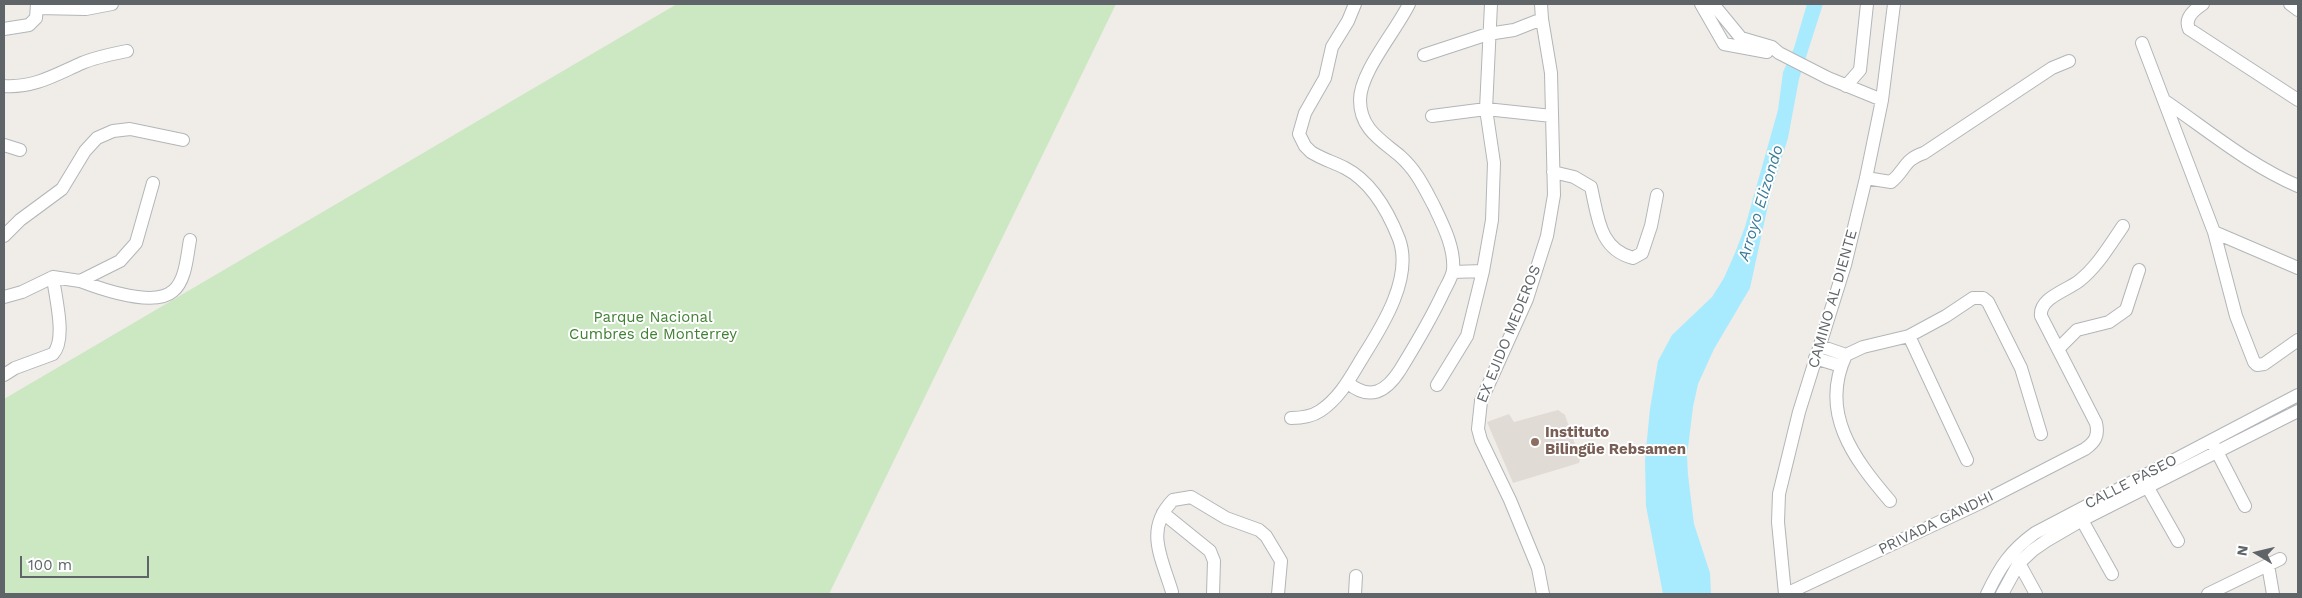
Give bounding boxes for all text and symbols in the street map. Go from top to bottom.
water label: Arroyo Elizondo [1734,143,1788,263]
street label: CAMINO AL DIENTE [1805,228,1861,370]
street label: EX EJIDO MEDEROS [1473,263,1545,405]
park label: Parque Nacional Cumbres de Monterrey [569,309,737,344]
place label: Instituto Bilingüe Rebsamen [1545,424,1686,459]
marker: Instituto Bilingüe Rebsamen [1529,436,1541,448]
street label: CALLE PASEO [2082,451,2180,513]
street label: PRIVADA GANDHI [1876,487,1996,559]
north arrow [2232,528,2282,578]
text: N [2233,544,2251,557]
scale bar [22,546,151,578]
text: 100 m [28,556,72,574]

